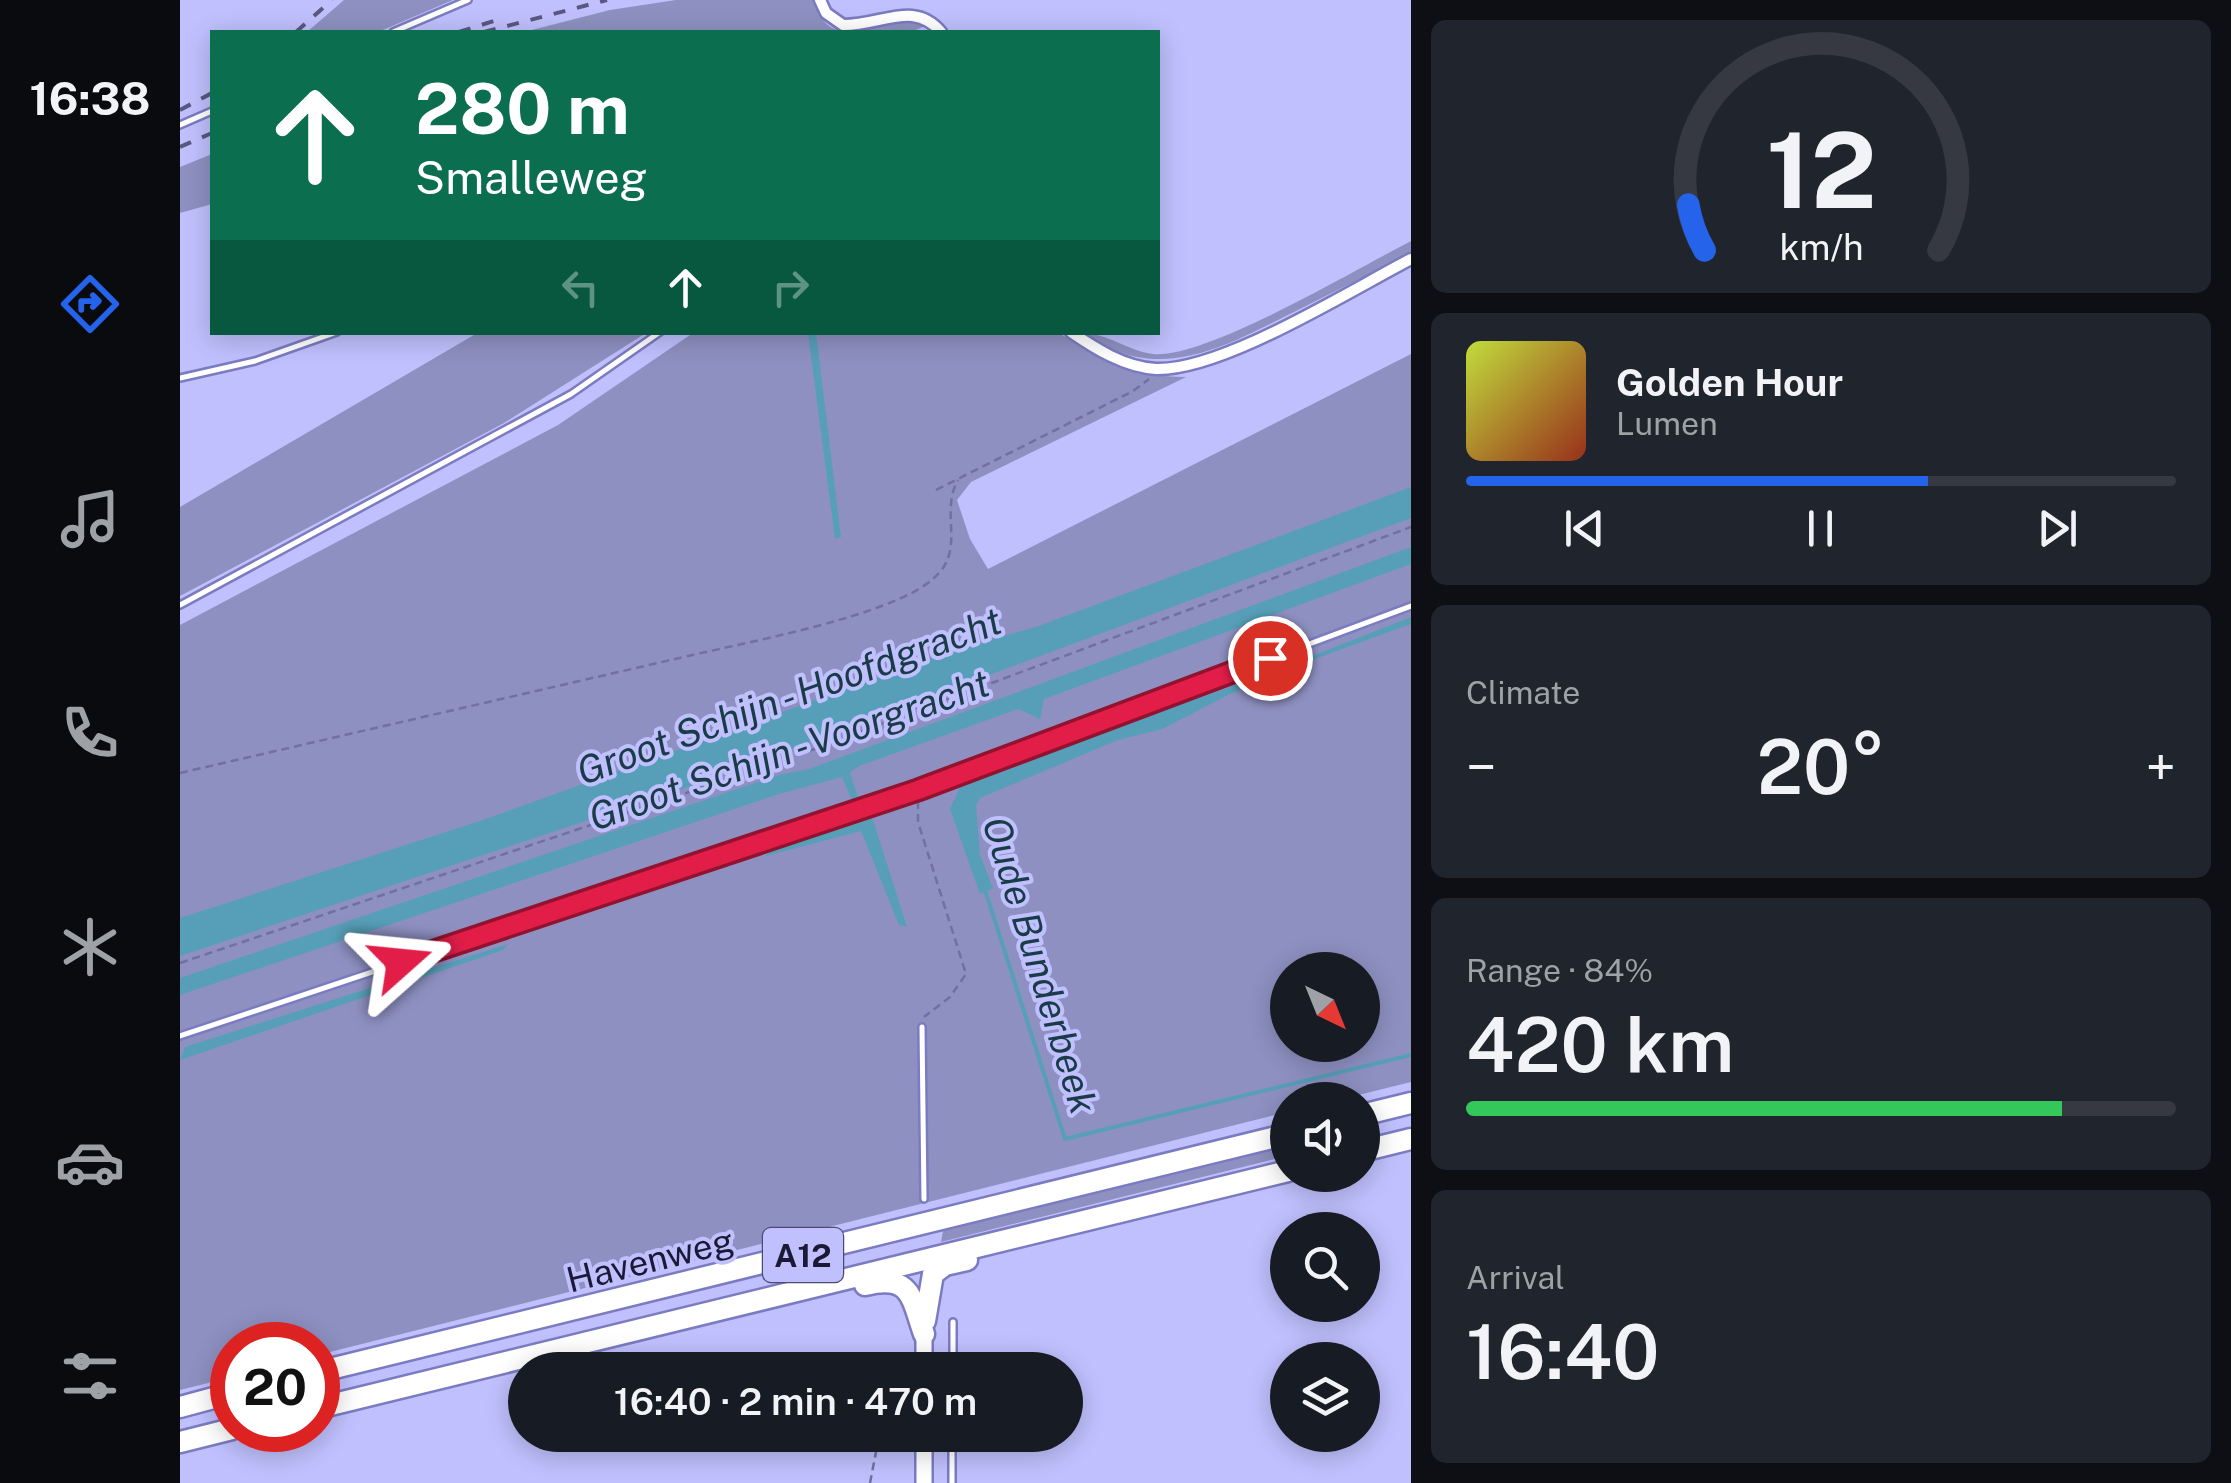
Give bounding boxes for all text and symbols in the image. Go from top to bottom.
text: 280 m [415,67,630,150]
icon: ahead [250,70,380,200]
text: 16:38 [29,72,151,125]
text: 12 [1766,109,1876,231]
text: Smalleweg [415,151,648,204]
text: km/h [1779,226,1863,268]
icon: left [553,260,608,315]
icon: ahead [658,260,713,315]
icon: right [763,260,818,315]
icon: directions [55,269,125,339]
text: Golden Hour [1616,360,1843,405]
text: Lumen [1616,405,1718,442]
icon: music [55,484,125,554]
icon: previous [1557,501,1612,556]
icon: pause [1793,501,1848,556]
icon: next [2030,501,2085,556]
water label: Groot Schijn - Hoofdgracht [570,598,1008,794]
pin [1228,616,1313,701]
icon: arrive [1243,631,1298,686]
water label: Groot Schijn - Voorgracht [583,660,995,840]
text: Climate [1466,674,1580,711]
icon: phone [55,698,125,768]
text: 20° [1757,723,1885,811]
text: − [1466,735,1497,799]
text: + [2145,735,2176,799]
water label: Oude Bunderbeek [973,811,1107,1119]
position arrow [349,910,453,1014]
icon: climate [55,912,125,982]
north arrow [1270,952,1380,1062]
map controls [1270,952,1380,1452]
text: Range · 84% [1466,952,1653,989]
text: 420 km [1466,1001,1734,1089]
button: sound [1270,1082,1380,1192]
icon: car [55,1127,125,1197]
button: search [1270,1212,1380,1322]
street label: Havenweg [562,1219,738,1301]
road number: A12 [763,1228,843,1282]
text: Arrival [1466,1259,1565,1296]
text: 16:40 [1466,1308,1659,1396]
speed limit sign: 20 [210,1322,340,1452]
icon: filters [55,1341,125,1411]
button: layers [1270,1342,1380,1452]
text: 16:40 · 2 min · 470 m [614,1379,977,1424]

